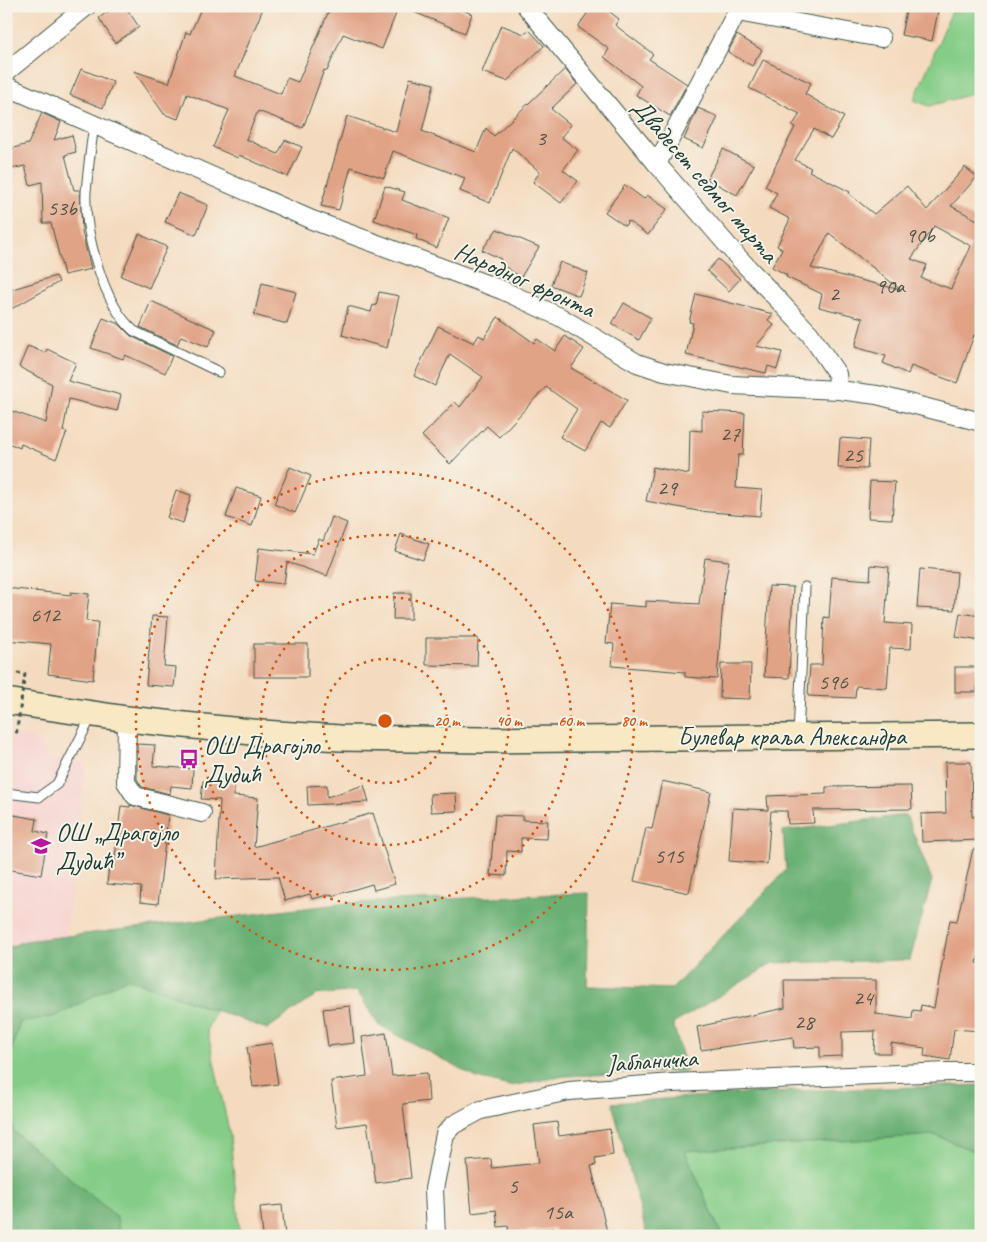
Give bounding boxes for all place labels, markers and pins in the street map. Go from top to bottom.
centre of rings [376,712,394,730]
place label: ОШ Драгојло Дудић [204,730,321,791]
bus stop icon: ОШ Драгојло Дудић [178,748,200,770]
place label: ОШ „Драгојло Дудић” [56,817,179,878]
school or university icon: ОШ „Драгојло Дудић” [30,835,52,857]

